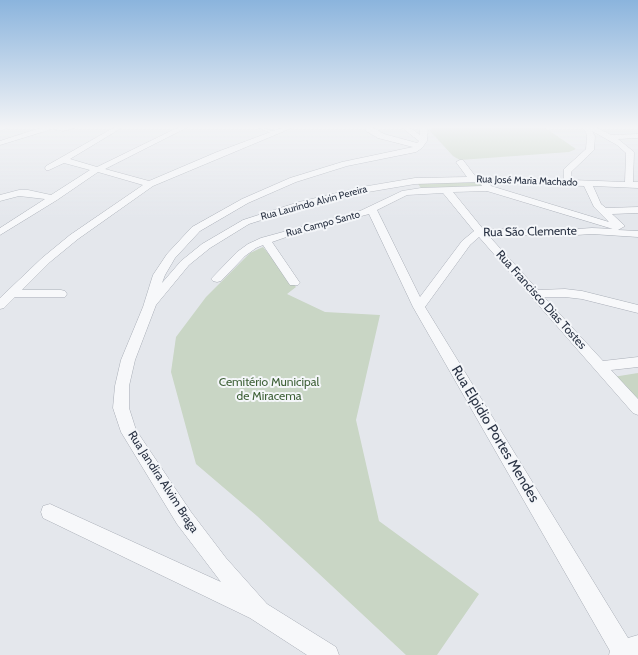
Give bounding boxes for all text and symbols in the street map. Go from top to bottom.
street label: Rua José Maria Machado [476,173,578,189]
street label: Rua Laurindo Alvin Pereira [260,183,368,223]
street label: Rua Campo Santo [285,208,361,240]
street label: Rua São Clemente [483,224,577,240]
street label: Rua Francisco Dias Tostes [493,248,589,352]
street label: Rua Elpidio Portes Mendes [447,363,543,505]
park label: Cemitério Municipal de Miracema [219,375,319,403]
street label: Rua Jandira Alvim Braga [125,428,201,536]

